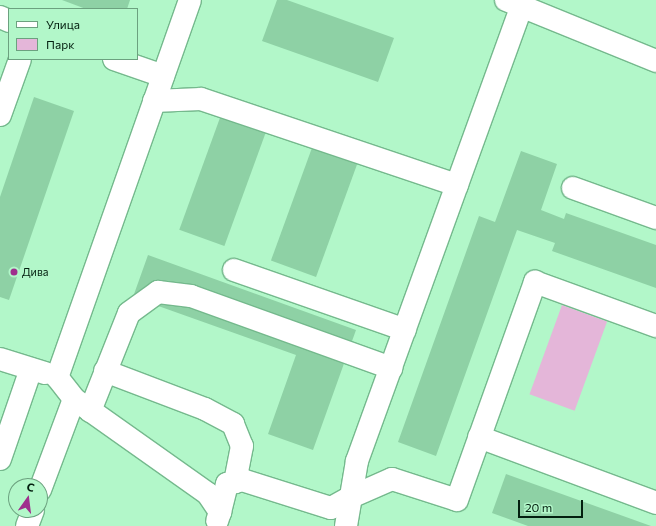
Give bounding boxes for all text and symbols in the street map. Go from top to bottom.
legend [8,8,138,60]
text: Улица [46,17,80,31]
text: Парк [46,37,75,51]
place label: Дива [22,265,48,279]
marker: Дива [9,267,19,277]
north arrow [8,478,48,518]
text: С [26,480,36,494]
scale bar [520,492,585,518]
text: 20 m [525,500,552,514]

